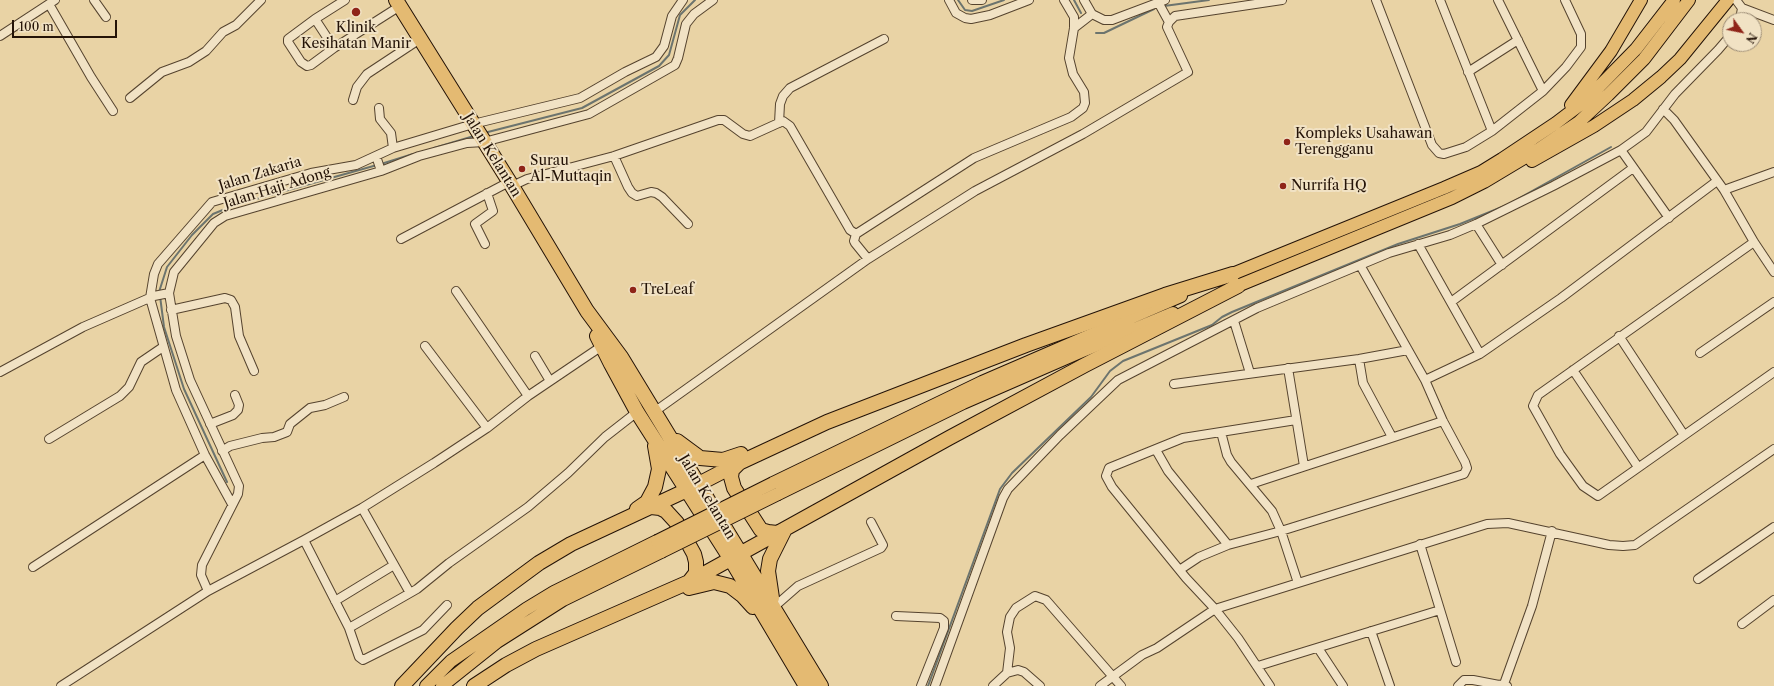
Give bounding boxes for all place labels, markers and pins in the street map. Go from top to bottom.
marker: Klinik Kesihatan Manir [350,6,362,18]
place label: Klinik Kesihatan Manir [301,20,411,52]
place label: Kompleks Usahawan Terengganu [1295,126,1433,158]
marker: Kompleks Usahawan Terengganu [1282,137,1292,147]
place label: Surau Al-Muttaqin [530,153,612,186]
marker: Surau Al-Muttaqin [517,164,527,174]
place label: Nurrifa HQ [1291,178,1367,194]
marker: Nurrifa HQ [1278,181,1288,191]
place label: TreLeaf [641,282,693,298]
marker: TreLeaf [628,285,638,295]

